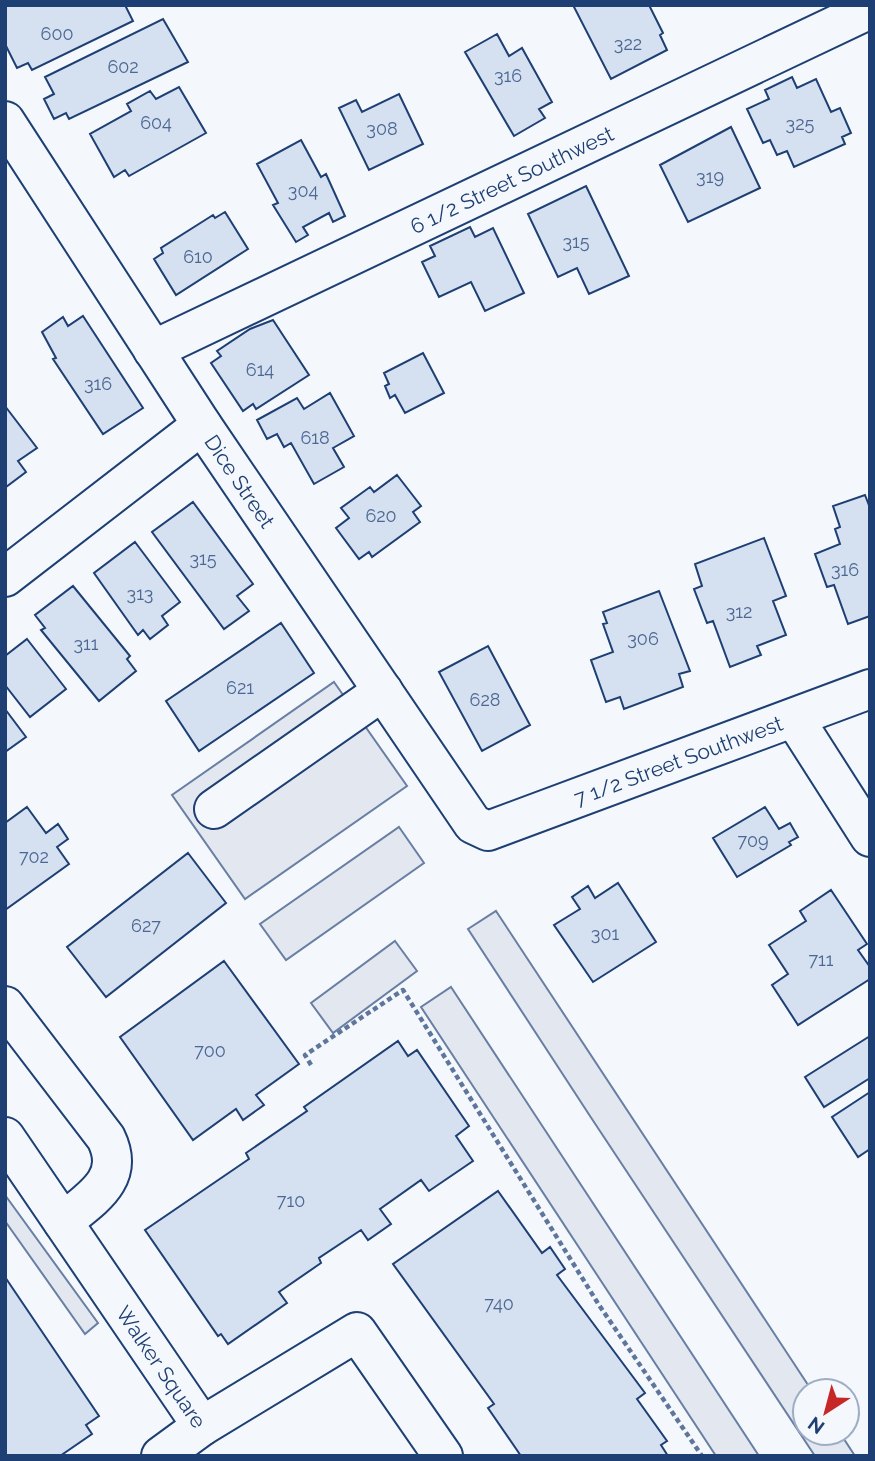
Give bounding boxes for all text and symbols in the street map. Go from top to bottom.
house number: 600 [41,23,73,44]
house number: 322 [614,33,642,54]
house number: 602 [107,56,139,77]
house number: 316 [494,65,522,86]
house number: 604 [140,112,172,133]
house number: 325 [786,113,815,134]
house number: 308 [366,118,398,139]
street label: 6 1/2 Street Southwest [406,120,617,238]
house number: 319 [696,166,724,187]
house number: 304 [288,180,318,201]
house number: 315 [562,231,590,252]
house number: 610 [183,246,213,267]
house number: 614 [246,359,274,380]
house number: 316 [84,373,112,394]
house number: 618 [300,427,330,448]
street label: Dice Street [200,430,280,532]
house number: 620 [365,505,397,526]
house number: 315 [189,548,217,569]
house number: 316 [831,559,859,580]
house number: 313 [127,583,153,604]
house number: 312 [726,601,752,622]
house number: 306 [627,628,659,649]
house number: 311 [73,633,99,654]
house number: 621 [226,677,254,698]
house number: 628 [470,689,500,710]
street label: 7 1/2 Street Southwest [570,710,786,810]
house number: 709 [737,830,769,851]
house number: 702 [19,846,49,867]
house number: 627 [131,915,161,936]
house number: 301 [591,923,619,944]
house number: 711 [808,949,834,970]
house number: 700 [194,1040,226,1061]
house number: 710 [277,1190,305,1211]
house number: 740 [484,1293,514,1314]
street label: Walker Square [111,1301,212,1433]
north arrow [791,1377,861,1447]
text: N [804,1413,828,1439]

